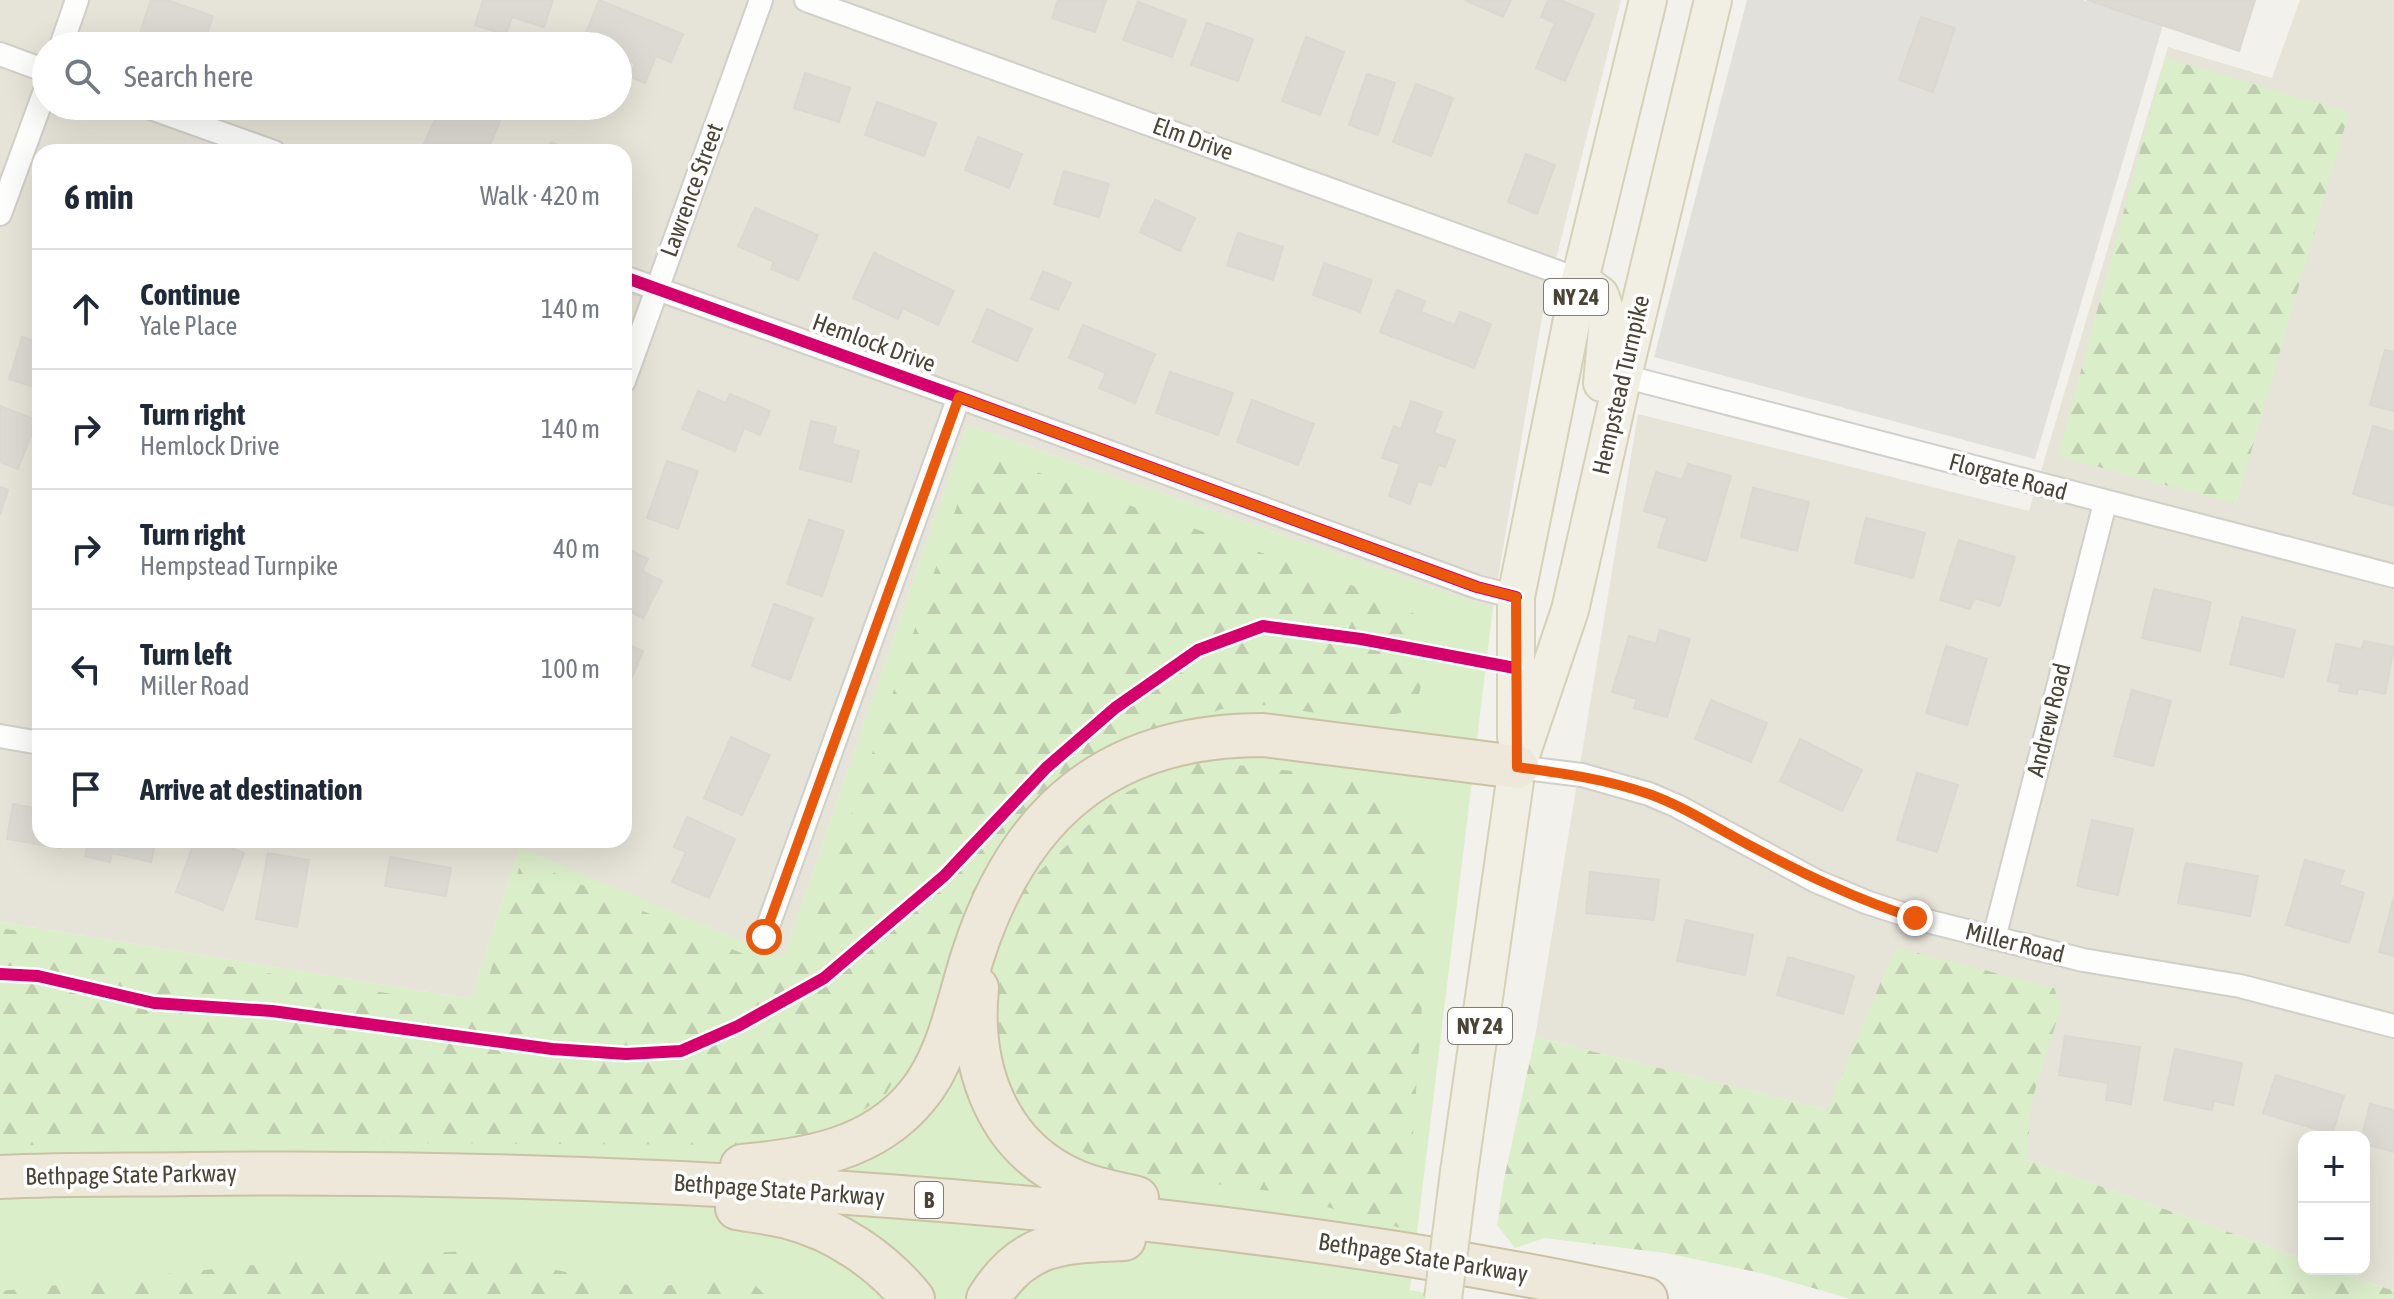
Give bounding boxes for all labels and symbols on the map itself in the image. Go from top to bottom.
street label: Elm Drive [1149,112,1237,166]
street label: Lawrence Street [655,119,728,260]
road number: NY 24 [1544,279,1608,315]
street label: Hempstead Turnpike [1587,293,1654,477]
street label: Hemlock Drive [809,308,939,377]
street label: Florgate Road [1946,448,2070,505]
street label: Andrew Road [2021,660,2076,779]
route end [1897,900,1933,936]
street label: Miller Road [1963,917,2067,968]
route start [746,919,782,955]
road number: NY 24 [1448,1008,1512,1044]
street label: Bethpage State Parkway [25,1159,237,1190]
street label: Bethpage State Parkway [673,1169,886,1210]
road number: B [915,1182,943,1218]
street label: Bethpage State Parkway [1316,1228,1530,1287]

